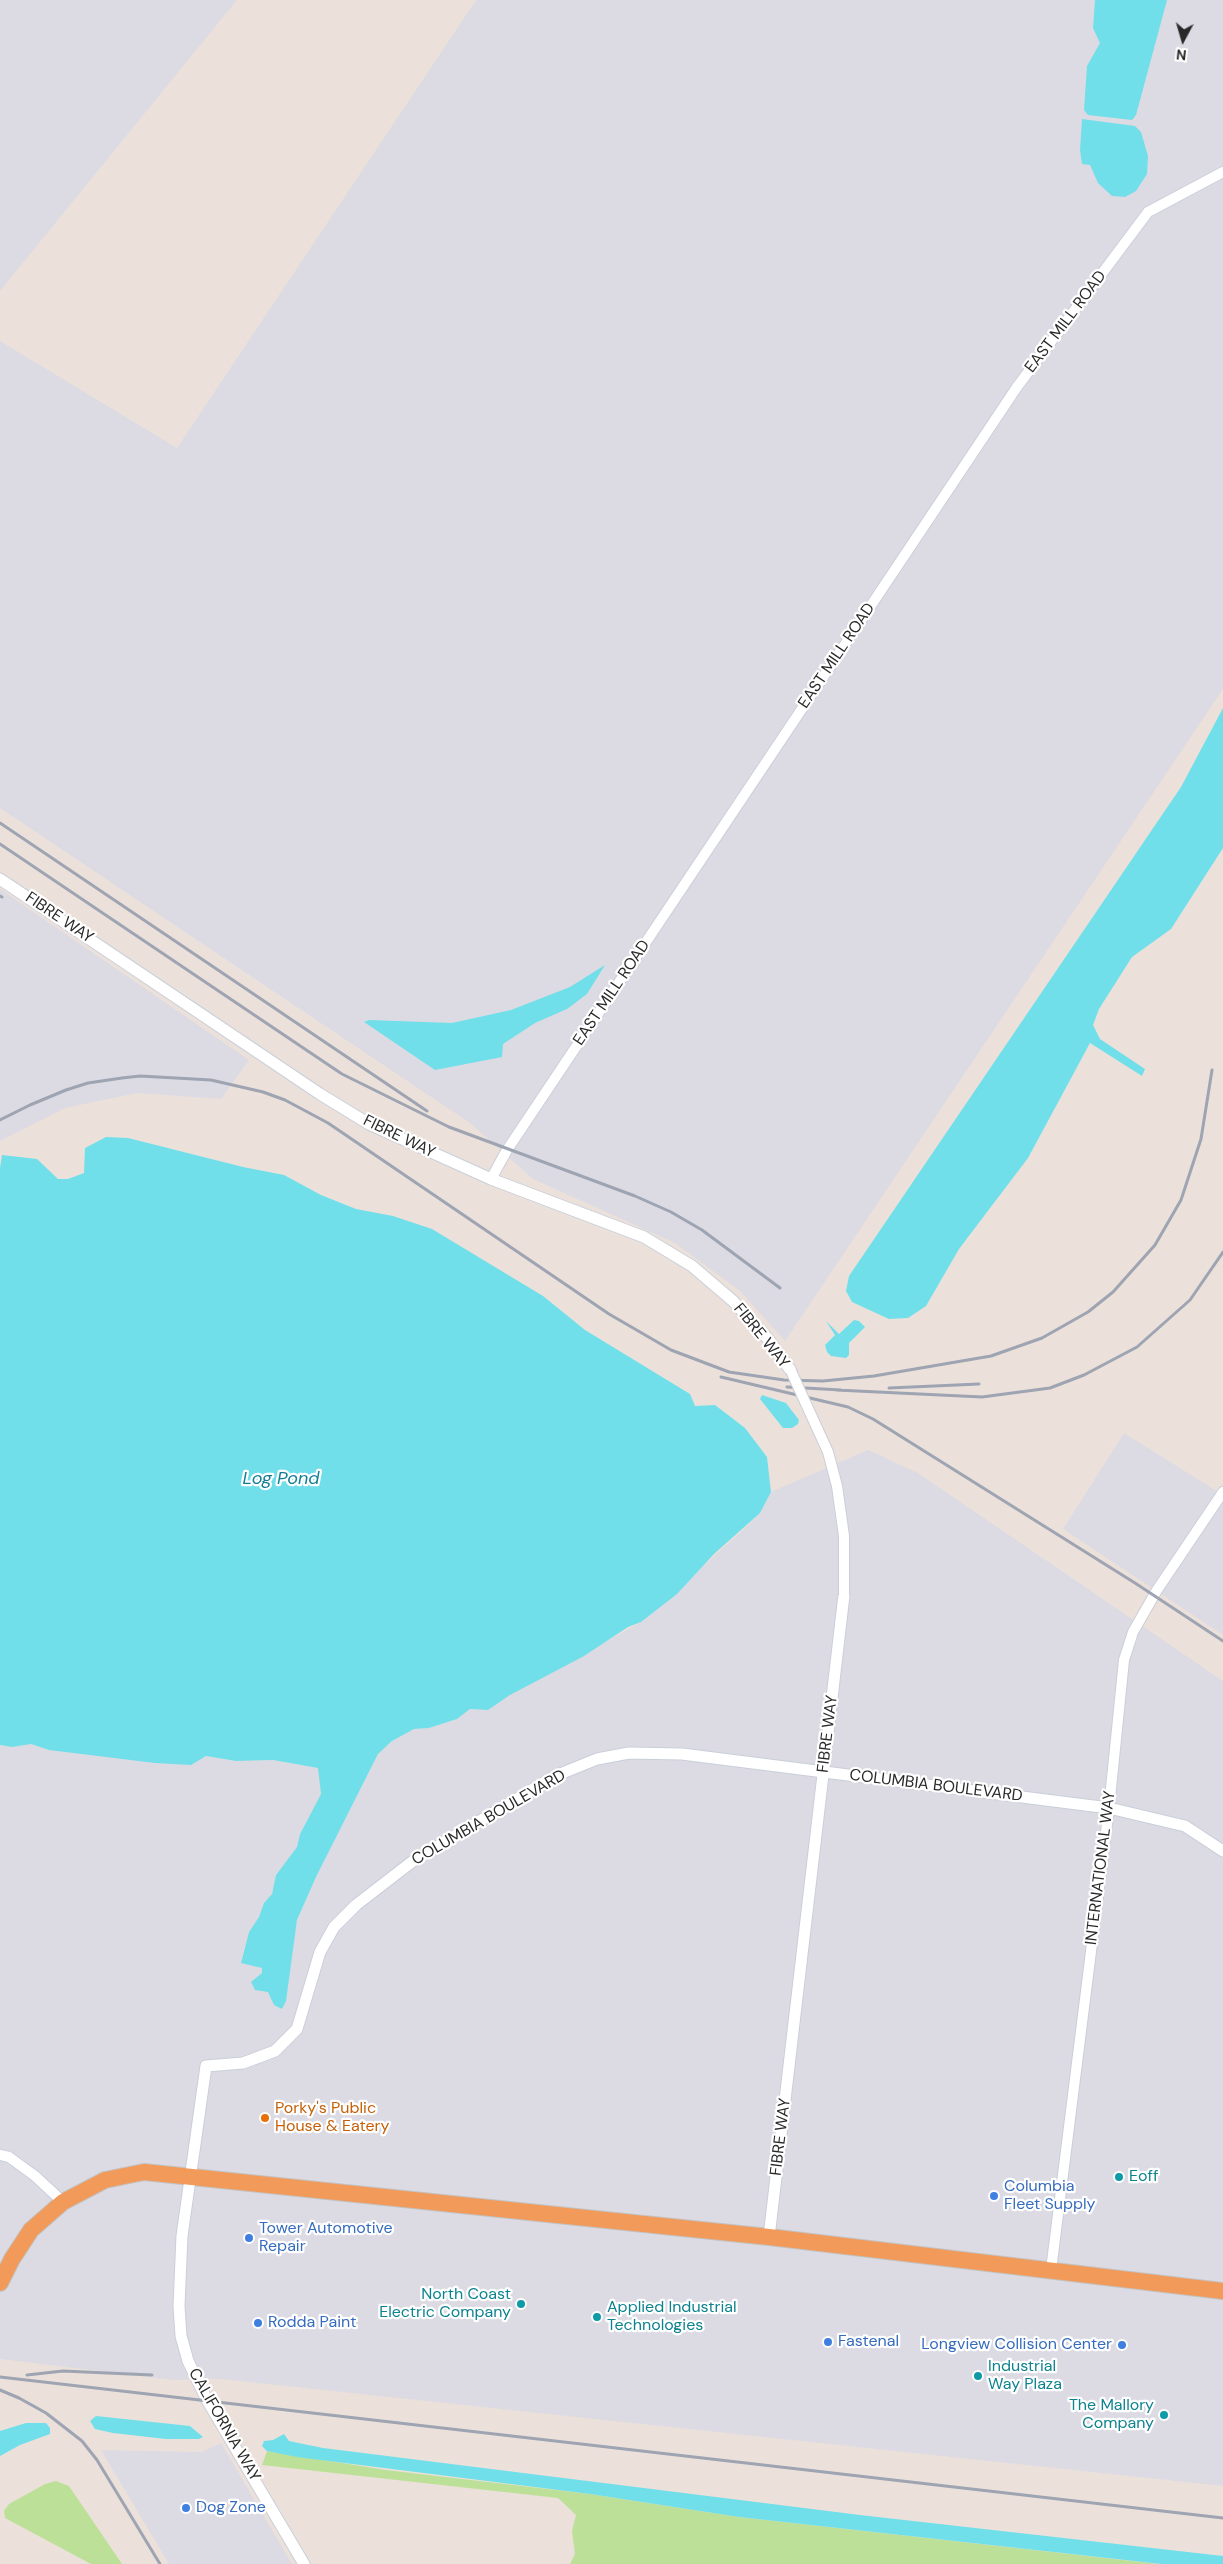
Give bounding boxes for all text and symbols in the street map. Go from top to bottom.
north arrow [1158,15,1208,65]
text: N [1175,45,1187,64]
street label: EAST MILL ROAD [1021,267,1111,377]
street label: EAST MILL ROAD [795,600,879,712]
street label: FIBRE WAY [21,888,97,948]
street label: EAST MILL ROAD [570,937,654,1049]
street label: FIBRE WAY [360,1111,438,1163]
street label: FIBRE WAY [729,1300,793,1372]
water label: Log Pond [242,1468,320,1490]
street label: FIBRE WAY [814,1694,842,1774]
street label: COLUMBIA BOULEVARD [409,1766,569,1870]
street label: COLUMBIA BOULEVARD [848,1766,1024,1806]
street label: INTERNATIONAL WAY [1082,1790,1120,1946]
street label: FIBRE WAY [767,2097,795,2177]
place label: Porky's Public House & Eatery [275,2099,389,2137]
marker: Porky's Public House & Eatery [259,2112,271,2124]
place label: Eoff [1129,2167,1158,2187]
marker: Eoff [1113,2171,1125,2183]
place label: Columbia Fleet Supply [1004,2177,1096,2215]
marker: Columbia Fleet Supply [988,2190,1000,2202]
place label: Tower Automotive Repair [259,2219,393,2257]
marker: Tower Automotive Repair [243,2232,255,2244]
place label: North Coast Electric Company [379,2285,511,2323]
marker: North Coast Electric Company [515,2298,527,2310]
place label: Applied Industrial Technologies [607,2298,737,2336]
marker: Applied Industrial Technologies [591,2311,603,2323]
place label: Rodda Paint [268,2313,356,2333]
marker: Rodda Paint [252,2317,264,2329]
place label: Fastenal [838,2332,899,2352]
place label: Longview Collision Center [921,2335,1112,2355]
marker: Fastenal [822,2336,834,2348]
marker: Longview Collision Center [1116,2339,1128,2351]
place label: Industrial Way Plaza [988,2357,1062,2395]
street label: CALIFORNIA WAY [184,2365,264,2485]
marker: Industrial Way Plaza [972,2370,984,2382]
place label: The Mallory Company [1069,2396,1154,2434]
marker: The Mallory Company [1158,2409,1170,2421]
place label: Dog Zone [196,2498,266,2518]
marker: Dog Zone [180,2502,192,2514]

